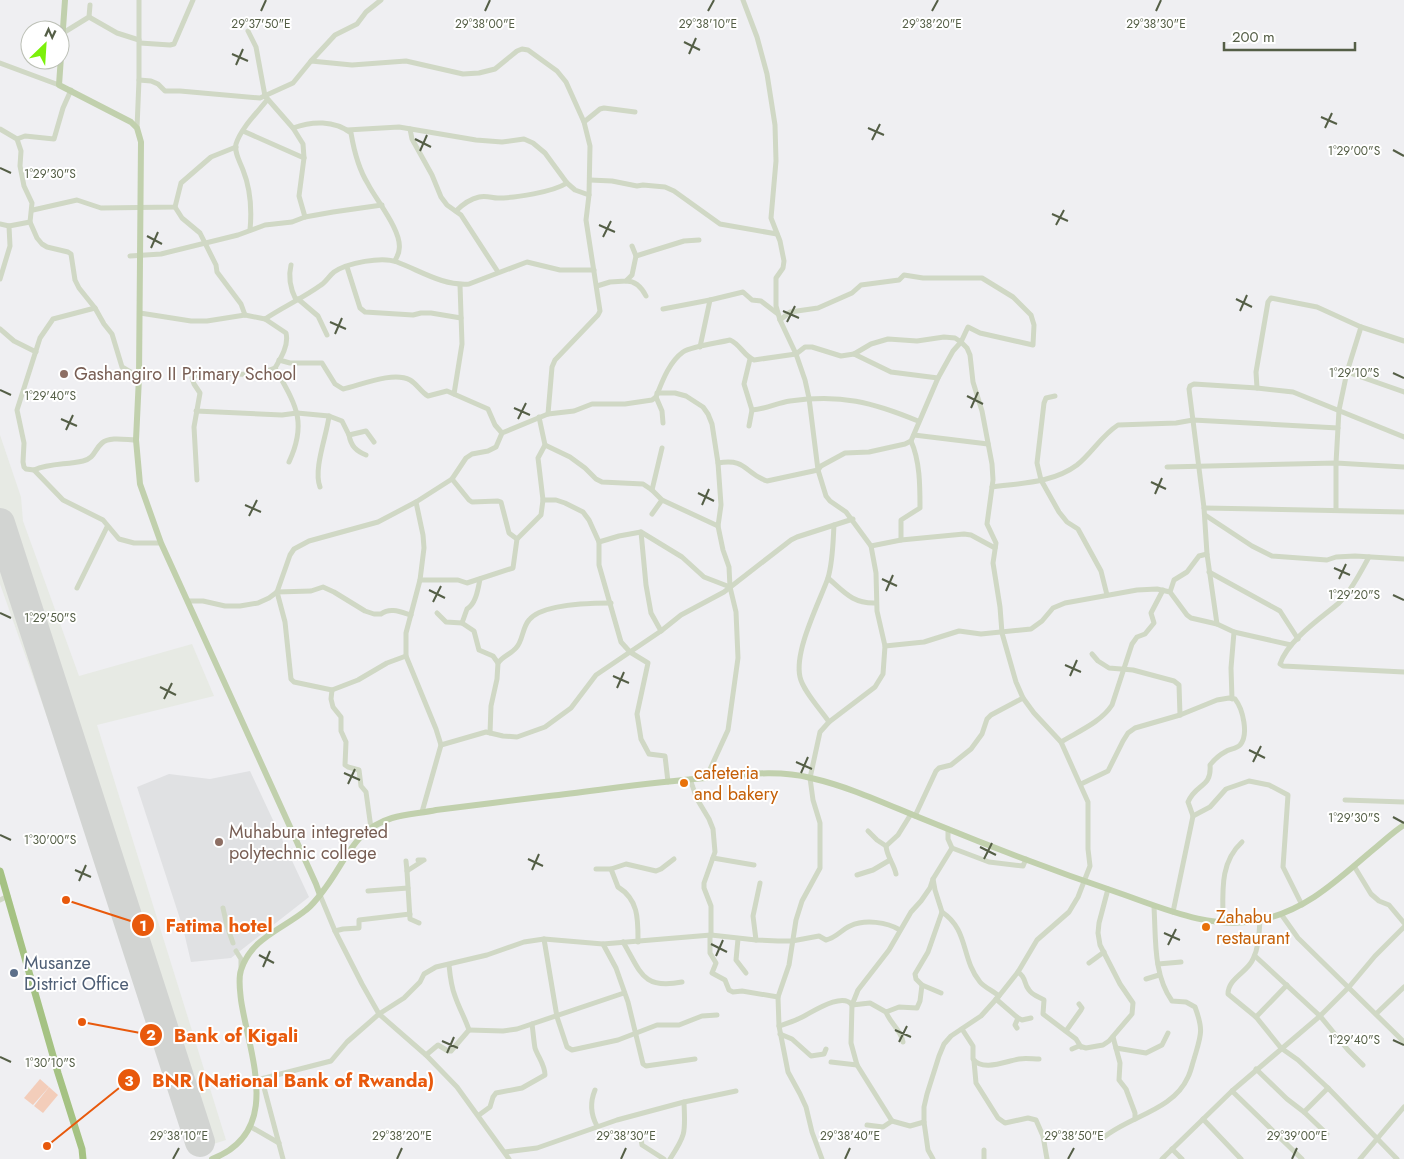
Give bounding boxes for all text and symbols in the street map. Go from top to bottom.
text: 29°37'50"E [231,15,291,33]
text: 29°38'00"E [455,15,515,33]
text: 29°38'10"E [679,15,737,33]
text: 29°38'20"E [902,15,962,33]
text: 29°38'30"E [1126,15,1186,33]
north arrow [20,20,70,70]
scale bar [1224,20,1355,52]
text: N [41,22,60,45]
text: 200 m [1232,26,1275,48]
text: 1°29'00"S [1328,142,1381,160]
text: 1°29'30"S [24,165,76,183]
place label: Gashangiro II Primary School [74,361,297,387]
text: 1°29'10"S [1329,364,1380,382]
marker: Gashangiro II Primary School [58,368,70,380]
text: 1°29'40"S [24,387,77,405]
text: 1°29'20"S [1328,586,1380,604]
text: 1°29'50"S [24,609,76,627]
place label: cafeteria and bakery [694,760,778,807]
marker: cafeteria and bakery [678,777,690,789]
text: 1°29'30"S [1328,809,1380,827]
place label: Muhabura integreted polytechnic college [229,819,388,866]
text: 1°30'00"S [24,831,77,849]
marker: Muhabura integreted polytechnic college [213,836,225,848]
place label: Zahabu restaurant [1216,904,1290,951]
callout: Fatima hotel [131,908,283,942]
text: Fatima hotel [165,912,273,939]
text: 1 [139,915,147,937]
marker: Zahabu restaurant [1200,921,1212,933]
place label: Musanze District Office [24,950,129,997]
marker: Musanze District Office [8,967,20,979]
callout: Bank of Kigali [139,1018,309,1052]
text: Bank of Kigali [174,1022,298,1049]
text: 2 [146,1024,156,1046]
text: 1°29'40"S [1328,1031,1381,1049]
text: 1°30'10"S [25,1054,76,1072]
callout: BNR (National Bank of Rwanda) [117,1063,444,1097]
text: BNR (National Bank of Rwanda) [152,1067,434,1094]
text: 3 [124,1070,134,1092]
text: 29°38'10"E [150,1127,208,1145]
text: 29°38'20"E [372,1127,432,1145]
text: 29°38'30"E [596,1127,656,1145]
text: 29°38'40"E [820,1127,880,1145]
text: 29°38'50"E [1044,1127,1104,1145]
text: 29°39'00"E [1267,1127,1327,1145]

